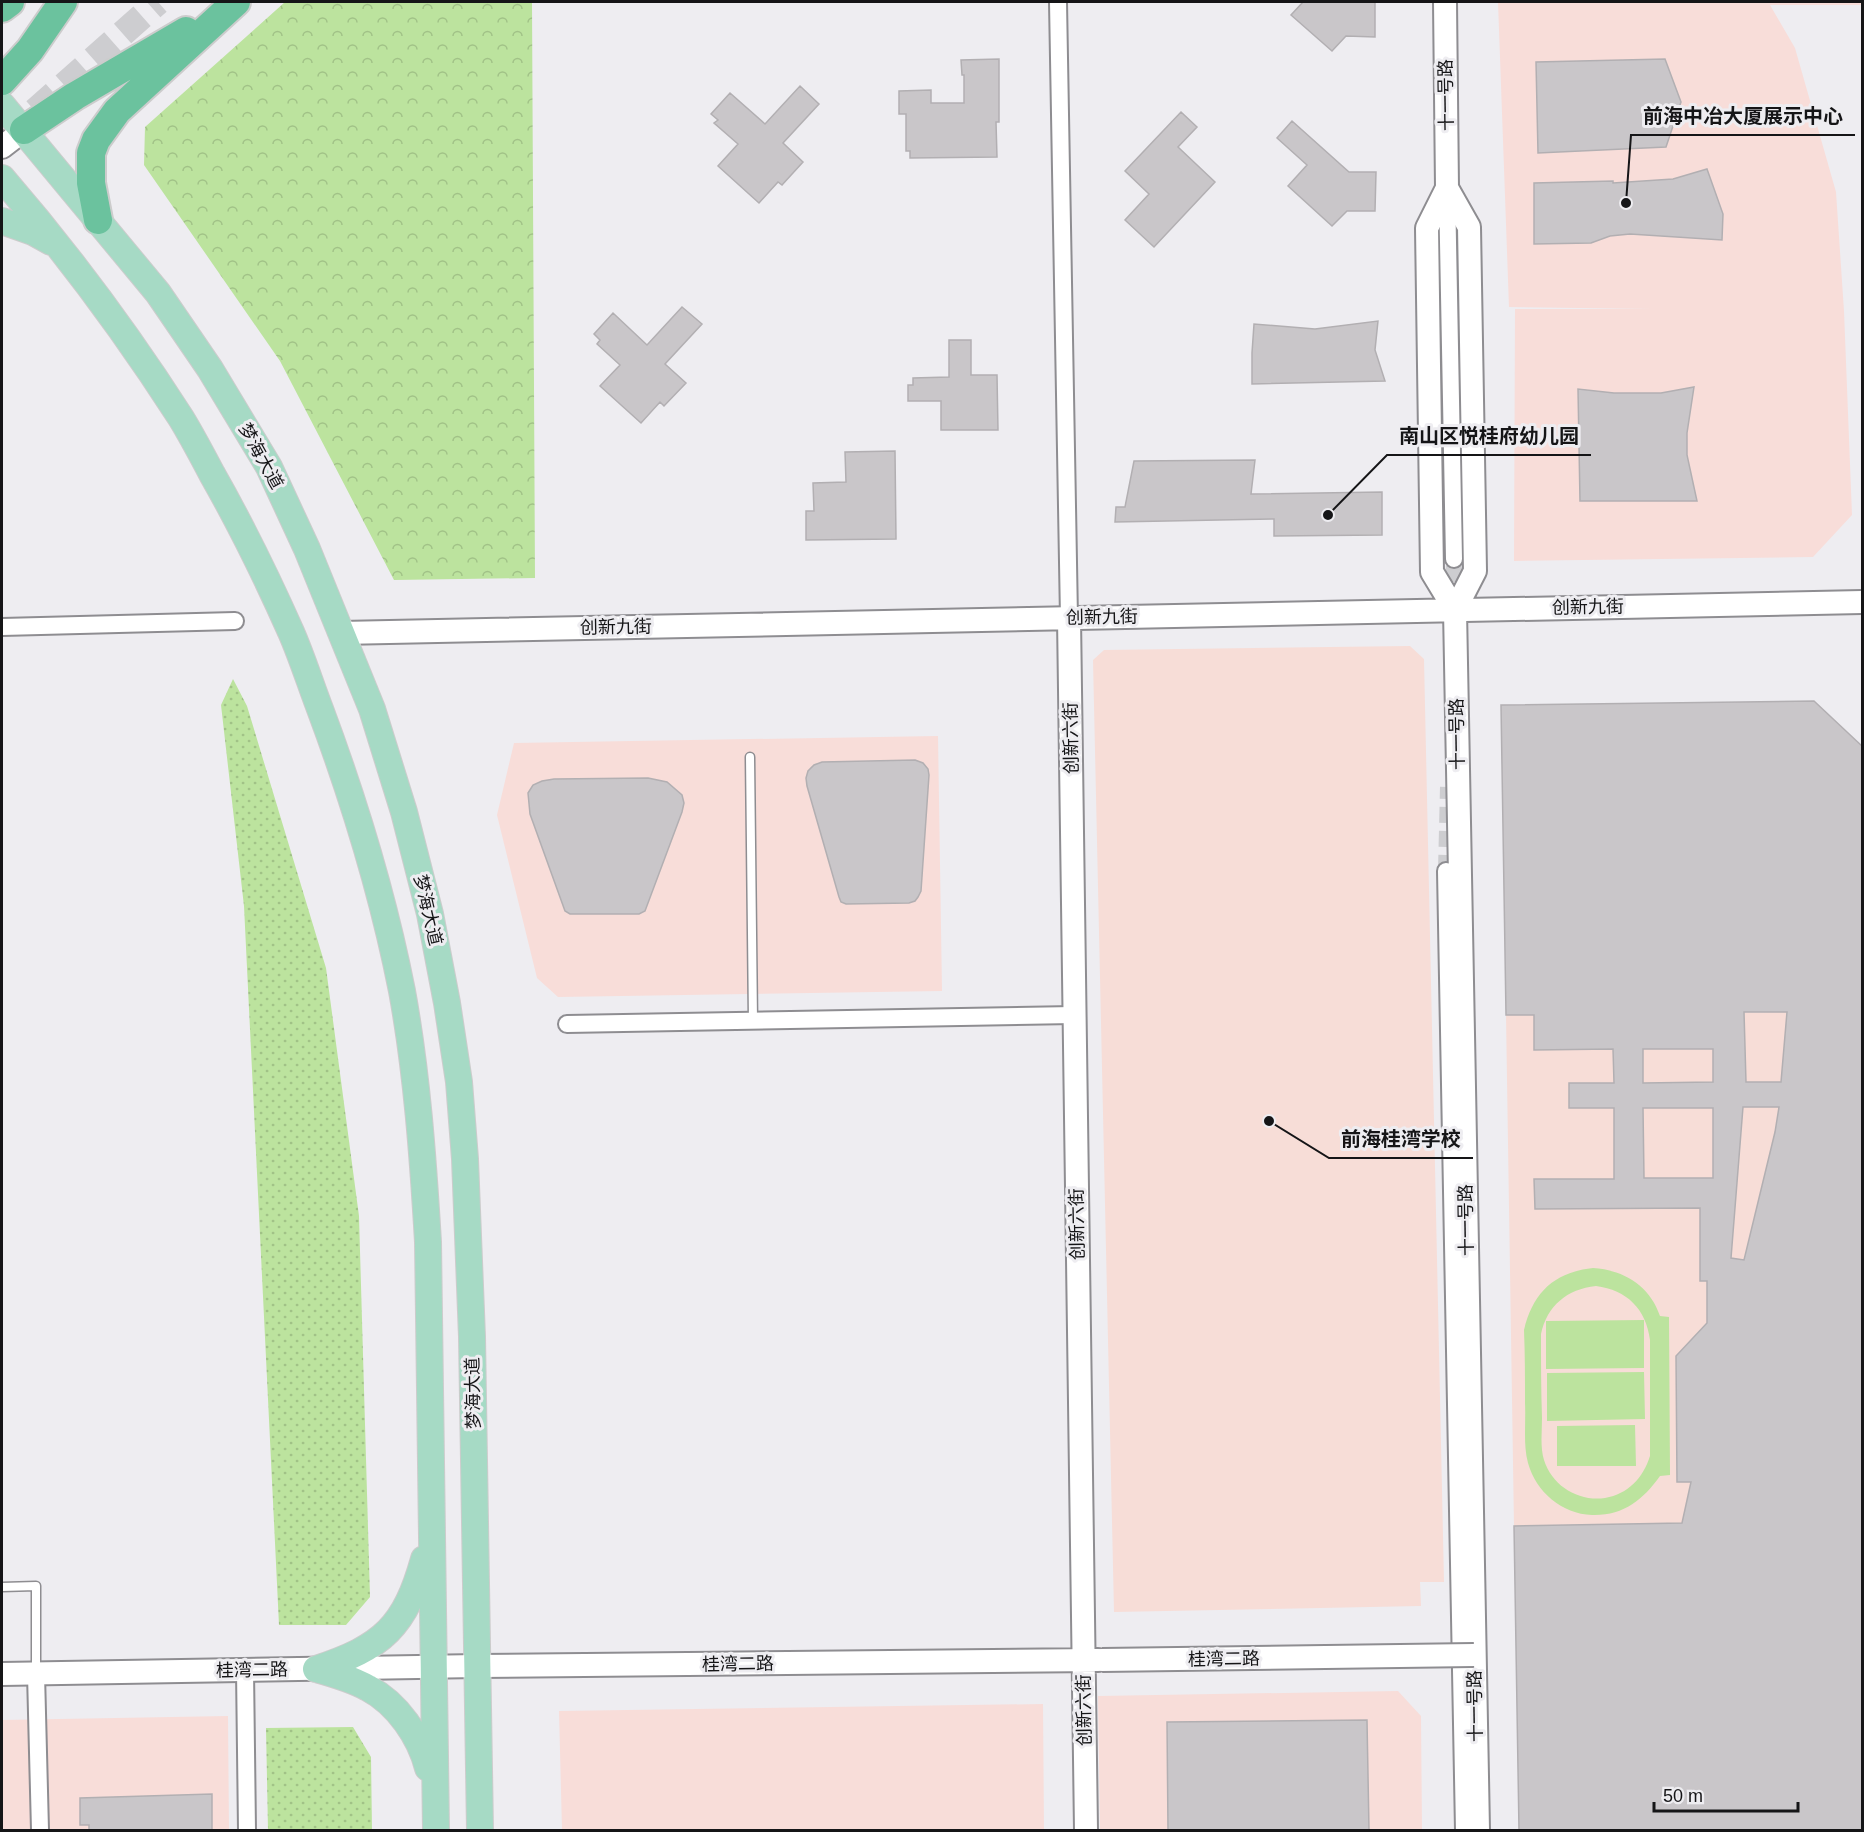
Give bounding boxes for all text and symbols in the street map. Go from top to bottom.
street label: 十一号路 [1435,59,1457,131]
callout: 前海中冶大厦展示中心 [1631,97,1855,135]
text: 前海中冶大厦展示中心 [1643,105,1843,127]
callout: 南山区悦桂府幼儿园 [1387,417,1591,455]
street label: 梦海大道 [235,420,287,492]
text: 南山区悦桂府幼儿园 [1399,425,1579,447]
street label: 创新九街 [1552,596,1624,618]
street label: 创新九街 [1066,606,1138,628]
street label: 创新九街 [580,616,652,638]
street label: 十一号路 [1446,698,1468,770]
street label: 创新六街 [1060,702,1082,774]
street label: 梦海大道 [410,873,446,947]
callout: 前海桂湾学校 [1329,1120,1473,1158]
text: 前海桂湾学校 [1341,1128,1461,1150]
street label: 十一号路 [1455,1184,1477,1256]
street label: 创新六街 [1066,1188,1088,1260]
street label: 梦海大道 [462,1357,484,1429]
street label: 桂湾二路 [1188,1648,1260,1670]
street label: 桂湾二路 [702,1653,774,1675]
street label: 桂湾二路 [216,1659,288,1681]
street label: 十一号路 [1464,1670,1486,1742]
street label: 创新六街 [1073,1674,1095,1746]
scale bar [1654,1775,1798,1813]
text: 50 m [1663,1786,1703,1806]

